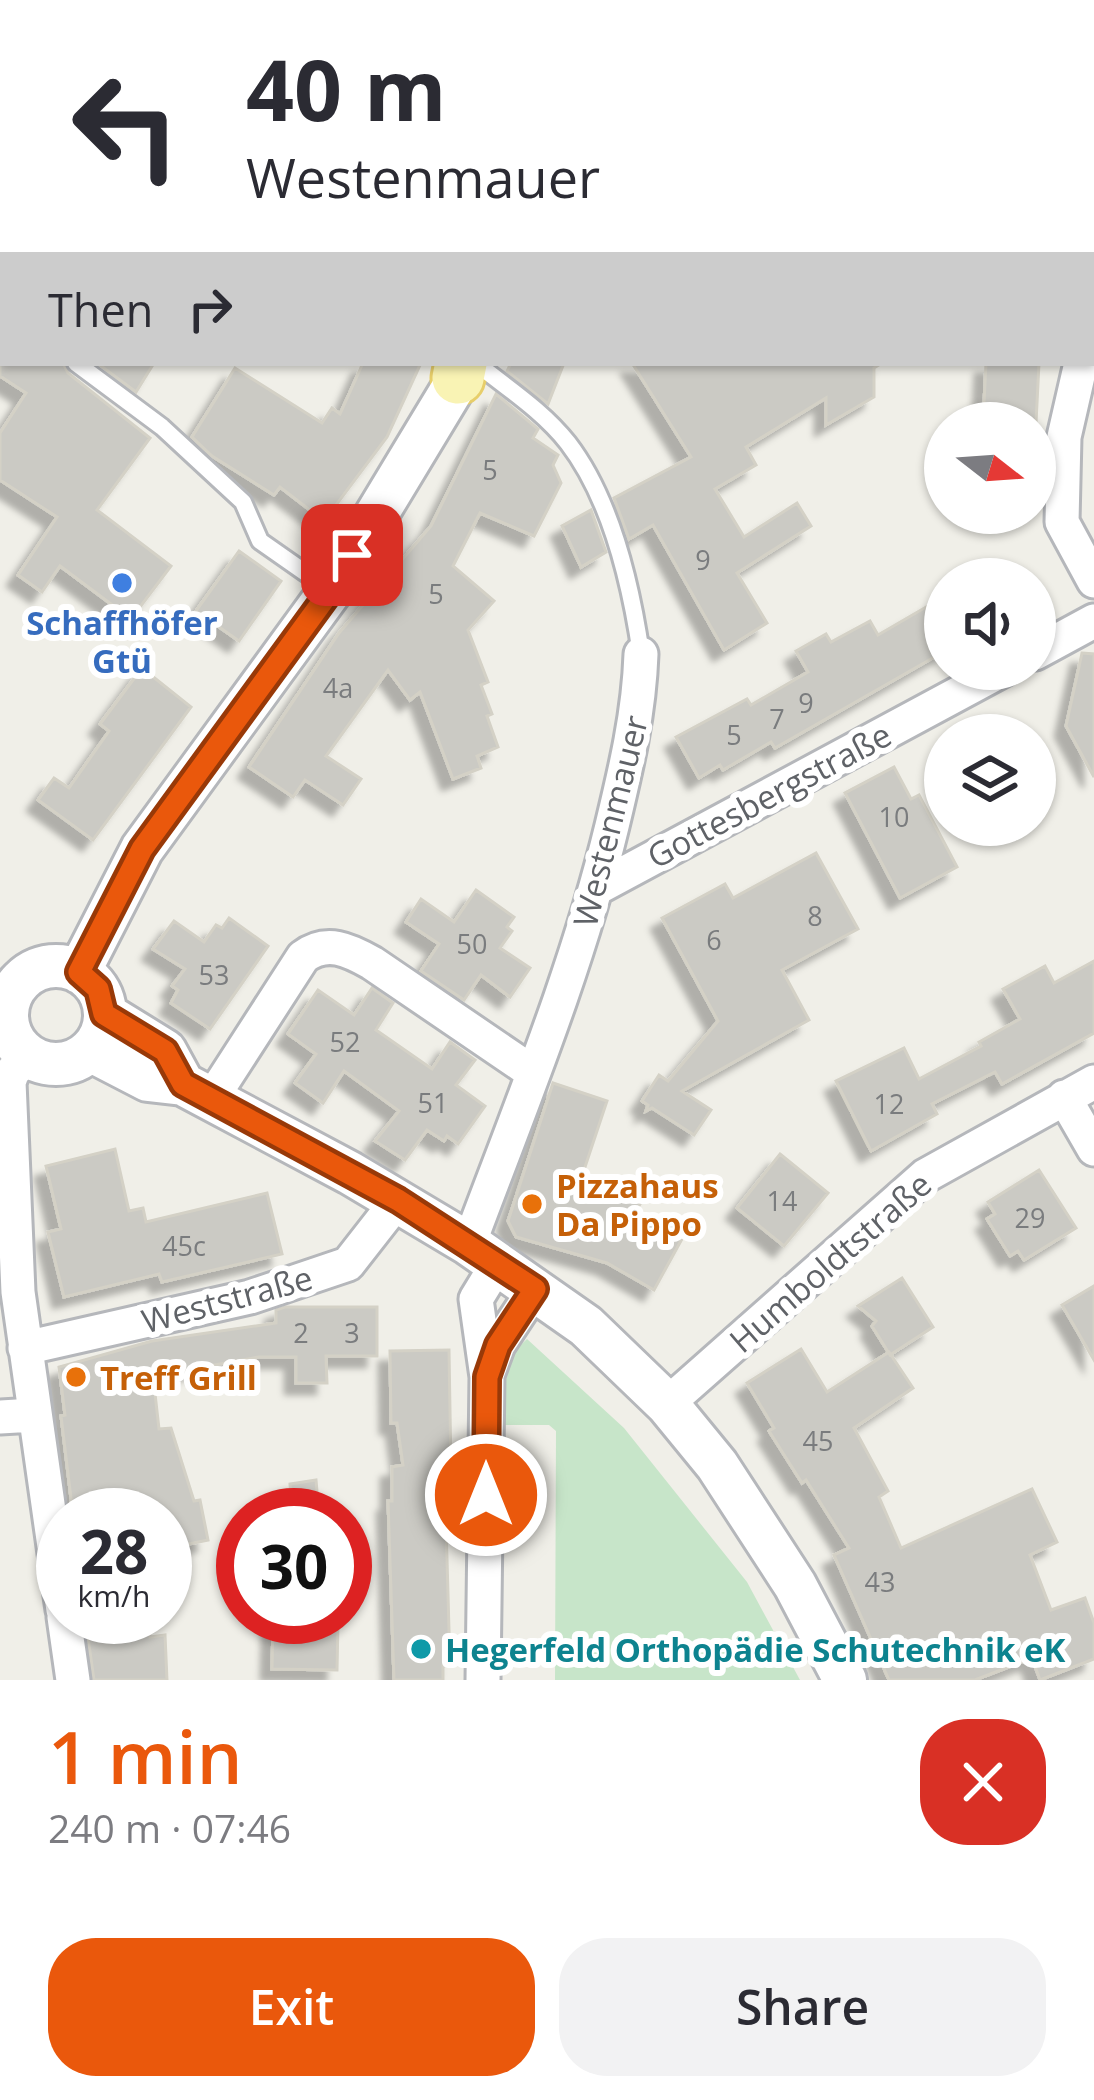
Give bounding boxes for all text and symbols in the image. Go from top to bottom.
text: 40 m [246,31,446,146]
icon: left [48,48,204,204]
text: Westenmauer [246,140,600,214]
icon: right [177,276,243,342]
text: Then [48,279,153,340]
north arrow [924,402,1056,534]
map controls [924,402,1056,846]
house number: 5 [482,451,498,488]
pin [301,504,403,606]
icon: arrive [319,522,385,588]
house number: 9 [695,541,711,578]
button: sound [924,558,1056,690]
marker: Schaffhöfer Gtü [109,570,135,596]
house number: 5 [428,575,444,612]
place label: Schaffhöfer Gtü [26,600,218,683]
house number: 4a [323,669,353,706]
house number: 9 [798,684,814,721]
house number: 7 [769,700,785,737]
street label: Westenmauer [562,711,658,931]
street label: Gottesbergstraße [639,712,899,878]
button: layers [924,714,1056,846]
house number: 5 [726,716,742,753]
house number: 10 [879,798,909,835]
house number: 8 [807,897,823,934]
house number: 6 [706,921,722,958]
house number: 50 [457,925,487,962]
house number: 53 [199,956,229,993]
house number: 52 [330,1023,360,1060]
house number: 51 [418,1084,448,1121]
house number: 12 [874,1085,904,1122]
street label: Humboldtstraße [719,1162,941,1362]
place label: Pizzahaus Da Pippo [556,1163,719,1246]
house number: 14 [767,1182,797,1219]
marker: Pizzahaus Da Pippo [519,1191,545,1217]
house number: 29 [1015,1199,1045,1236]
house number: 45c [162,1227,206,1264]
street label: Weststraße [137,1255,317,1343]
house number: 2 [293,1314,309,1351]
house number: 3 [344,1314,360,1351]
place label: Treff Grill [100,1355,257,1400]
marker: Treff Grill [63,1364,89,1390]
house number: 45 [803,1422,833,1459]
position arrow [423,1432,549,1558]
speed limit sign: 30 [216,1488,372,1644]
text: 28 [80,1510,148,1592]
house number: 43 [865,1563,895,1600]
text: km/h [78,1575,150,1616]
place label: Hegerfeld Orthopädie Schutechnik eK [445,1627,1065,1672]
marker: Hegerfeld Orthopädie Schutechnik eK [408,1636,434,1662]
text: 1 min [48,1707,242,1805]
button: close [920,1719,1046,1845]
text: 240 m · 07:46 [48,1801,291,1854]
button: Exit [48,1938,535,2076]
button: Share [559,1938,1046,2076]

